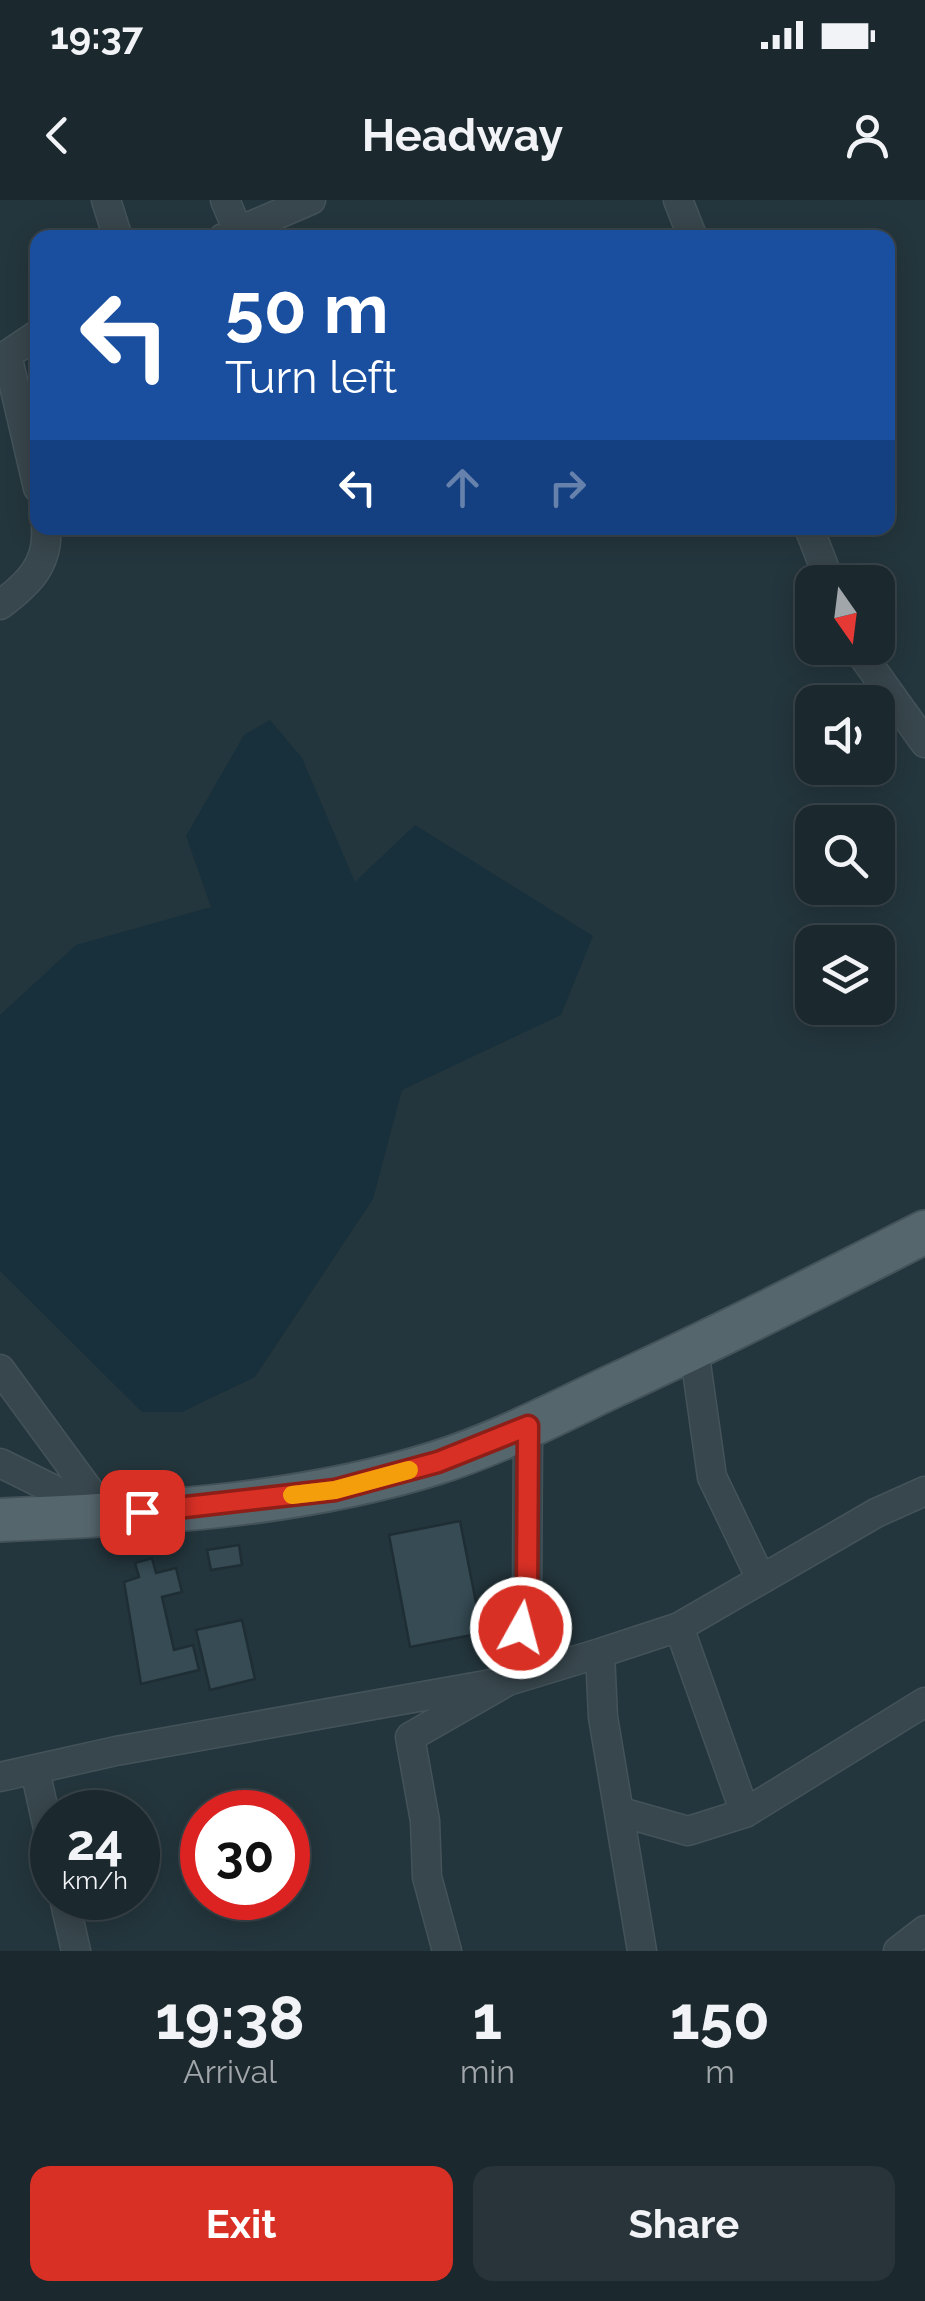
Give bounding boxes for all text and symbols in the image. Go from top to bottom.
text: 19:37 [50,13,143,58]
icon: back [30,108,85,163]
icon: person [840,108,895,163]
text: Headway [362,109,563,162]
text: 50 m [225,267,389,349]
icon: left [60,270,190,400]
text: Turn left [225,351,397,404]
icon: left [330,460,385,515]
icon: ahead [435,460,490,515]
icon: right [540,460,595,515]
north arrow [795,565,895,665]
map controls [795,565,895,1025]
button: sound [795,685,895,785]
button: search [795,805,895,905]
button: layers [795,925,895,1025]
pin [100,1470,185,1555]
icon: arrive [115,1485,170,1540]
position arrow [469,1576,573,1680]
speed limit sign: 30 [180,1790,310,1920]
text: 24 [67,1813,123,1872]
text: km/h [62,1865,128,1895]
text: 19:38 [155,1983,305,2053]
text: 1 [473,1983,502,2053]
text: 150 [670,1983,770,2053]
text: Arrival [183,2053,277,2090]
text: min [460,2053,515,2090]
text: m [705,2053,735,2090]
button: Exit [30,2166,453,2281]
button: Share [473,2166,895,2281]

